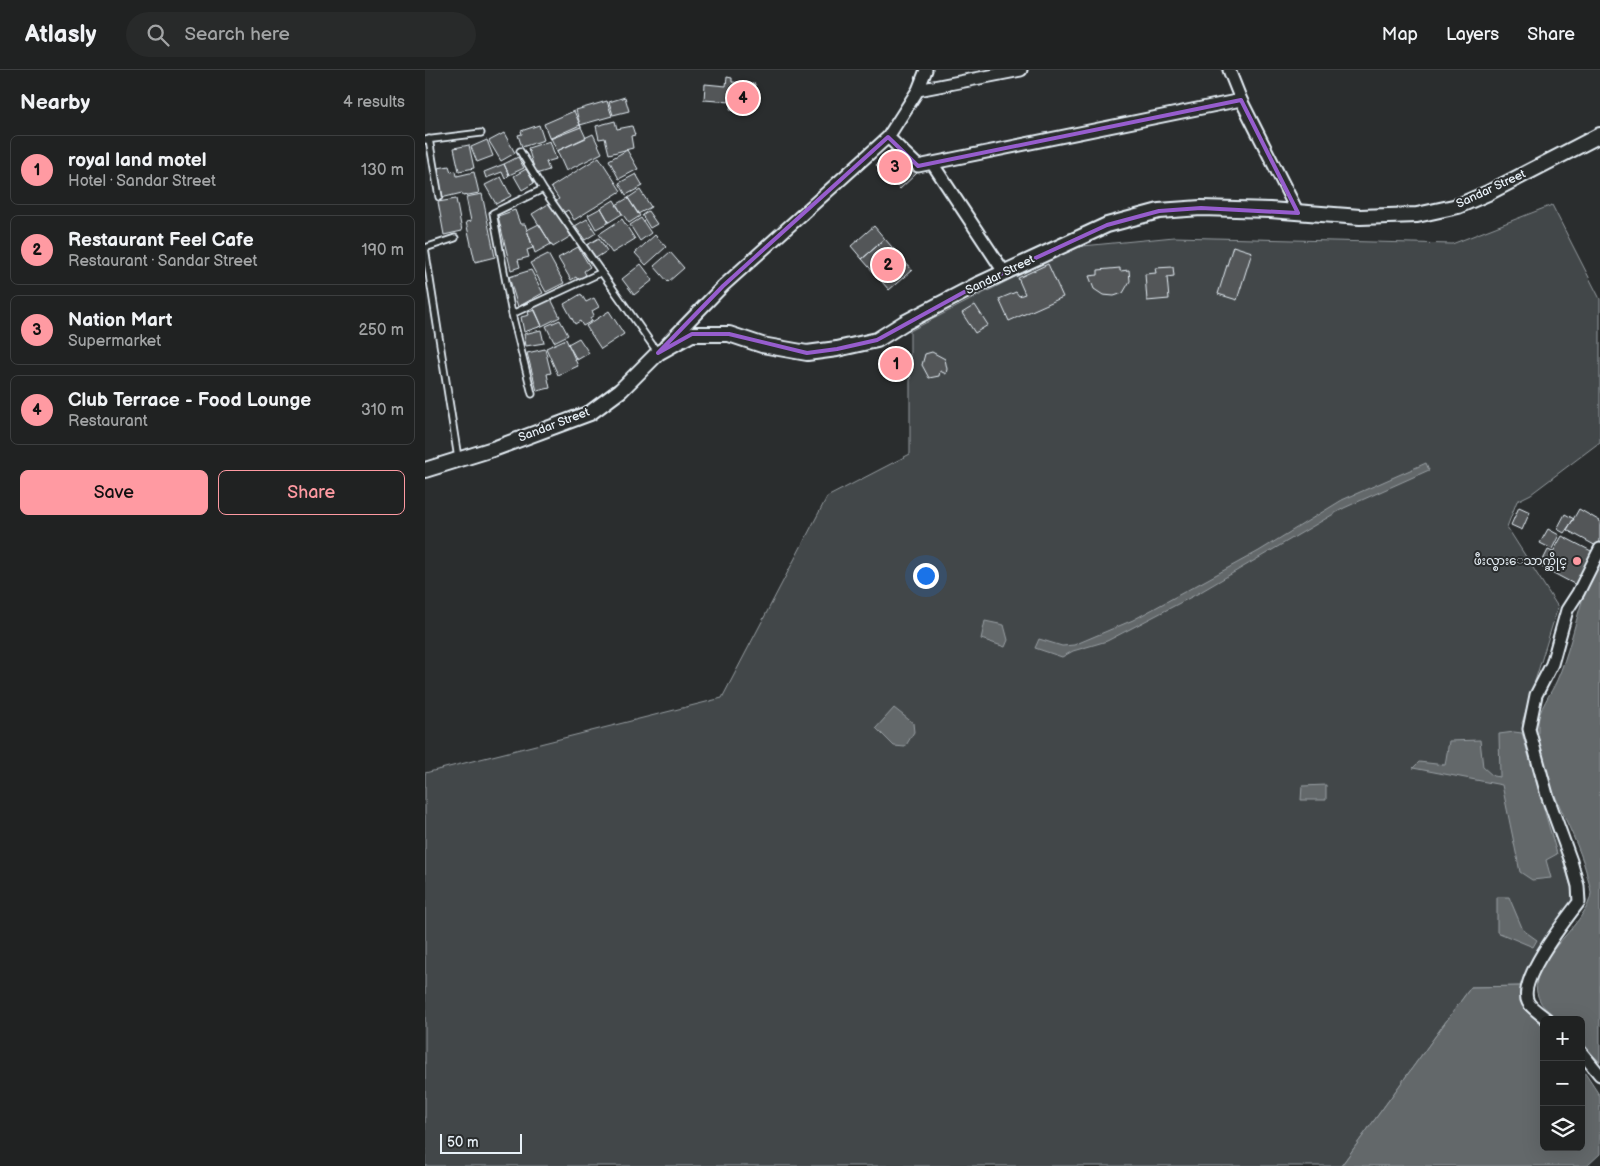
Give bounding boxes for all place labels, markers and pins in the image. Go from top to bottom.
pin: 4 [727,79,759,117]
pin: 3 [879,148,911,186]
pin: 2 [872,246,904,284]
pin: 1 [880,345,912,383]
place label: ဖီးလ္စားေသာက္ဆိုင္ [1474,552,1567,571]
marker: ဖီးလ္စားေသာက္ဆိုင္ [1571,555,1583,567]

